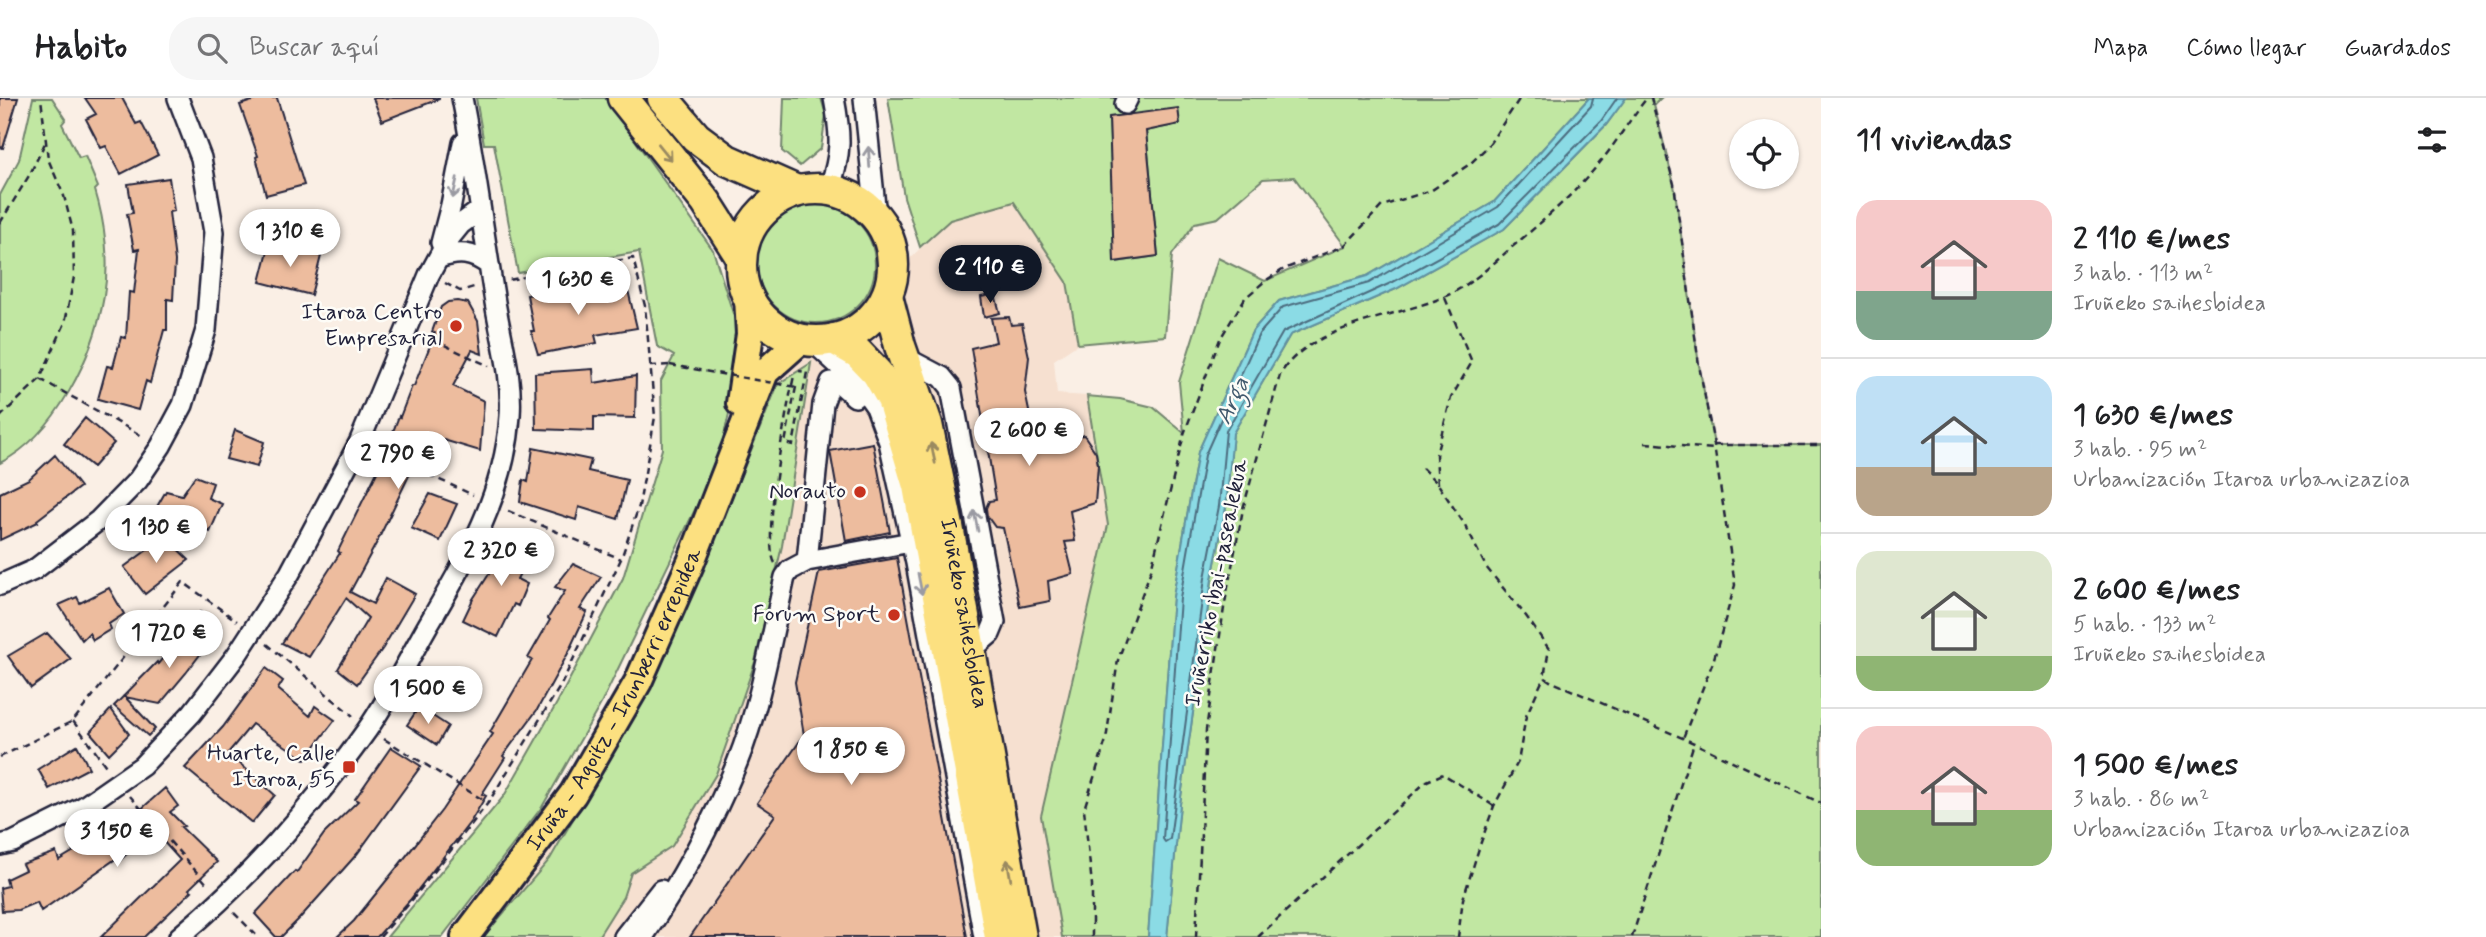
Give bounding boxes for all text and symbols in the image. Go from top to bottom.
search box [169,17,659,80]
text: Habito [35,26,127,70]
icon: search [193,29,231,67]
text: Buscar aquí [249,31,380,65]
text: Mapa [2093,33,2148,64]
text: Cómo llegar [2186,33,2306,64]
text: Guardados [2344,33,2451,64]
map controls [1729,119,1799,189]
button: locate [1729,119,1799,189]
text: 11 viviendas [1856,121,2012,160]
icon: filters [2413,121,2451,159]
one-way arrow [658,142,673,161]
one-way arrow [862,146,875,169]
one-way arrow [448,176,462,199]
pin: 1 310 € [225,209,355,269]
text: 1 310 € [255,217,325,247]
text: 2 110 €/mes [2073,220,2230,259]
icon: home [1912,228,1996,312]
pin: 2 110 € [925,246,1055,305]
text: 2 110 € [955,253,1025,283]
pin: 1 630 € [513,258,643,317]
text: 3 hab. · 113 m² [2073,259,2213,289]
text: 1 630 € [542,265,614,295]
text: Iruñeko saihesbidea [2073,289,2266,319]
place label: Itaroa Centro Empresarial [301,298,442,354]
marker: Itaroa Centro Empresarial [448,318,464,334]
water label: Arga [1209,372,1260,431]
text: 1 630 €/mes [2073,396,2233,435]
icon: home [1912,404,1996,488]
pin: 2 600 € [964,408,1094,468]
text: 2 600 € [990,416,1068,446]
pin: 2 790 € [333,432,463,491]
text: 3 hab. · 95 m² [2073,435,2207,465]
text: 2 790 € [360,439,436,469]
one-way arrow [925,442,939,465]
street label: Iruñerriko ibai-pasealekua [1178,457,1256,709]
text: Urbanización Itaroa urbanizazioa [2073,465,2410,495]
place label: Norauto [769,477,846,507]
marker: Norauto [852,484,868,500]
pin: 1 130 € [91,505,221,565]
one-way arrow [969,510,982,533]
text: 1 130 € [121,513,191,543]
street label: Iruñeko saihesbidea [932,515,995,711]
pin: 2 320 € [436,528,566,588]
text: 2 320 € [463,536,539,566]
street label: Iruña - Agoitz - Irunberri errepidea [520,544,710,858]
text: 2 600 €/mes [2073,571,2240,610]
one-way arrow [914,572,928,595]
icon: home [1912,579,1996,663]
place label: Forum Sport [753,600,880,630]
marker: Forum Sport [886,607,902,623]
pin: 1 720 € [104,610,234,670]
text: 5 hab. · 133 m² [2073,610,2216,640]
text: 1 720 € [131,618,207,648]
text: Iruñeko saihesbidea [2073,640,2266,670]
pin: 1 500 € [363,666,493,726]
text: 1 500 € [390,674,466,704]
pin: 1 850 € [786,728,916,787]
text: 1 850 € [813,735,889,765]
place label: Huarte, Calle Itaroa, 55 [207,739,335,795]
text: 1 500 €/mes [2073,746,2238,785]
icon: home [1912,754,1996,838]
marker: Huarte, Calle Itaroa, 55 [341,759,357,775]
text: 3 hab. · 86 m² [2073,785,2209,815]
pin: 3 150 € [52,810,182,869]
text: Urbanización Itaroa urbanizazioa [2073,815,2410,845]
text: 3 150 € [80,817,154,847]
one-way arrow [1002,859,1015,882]

